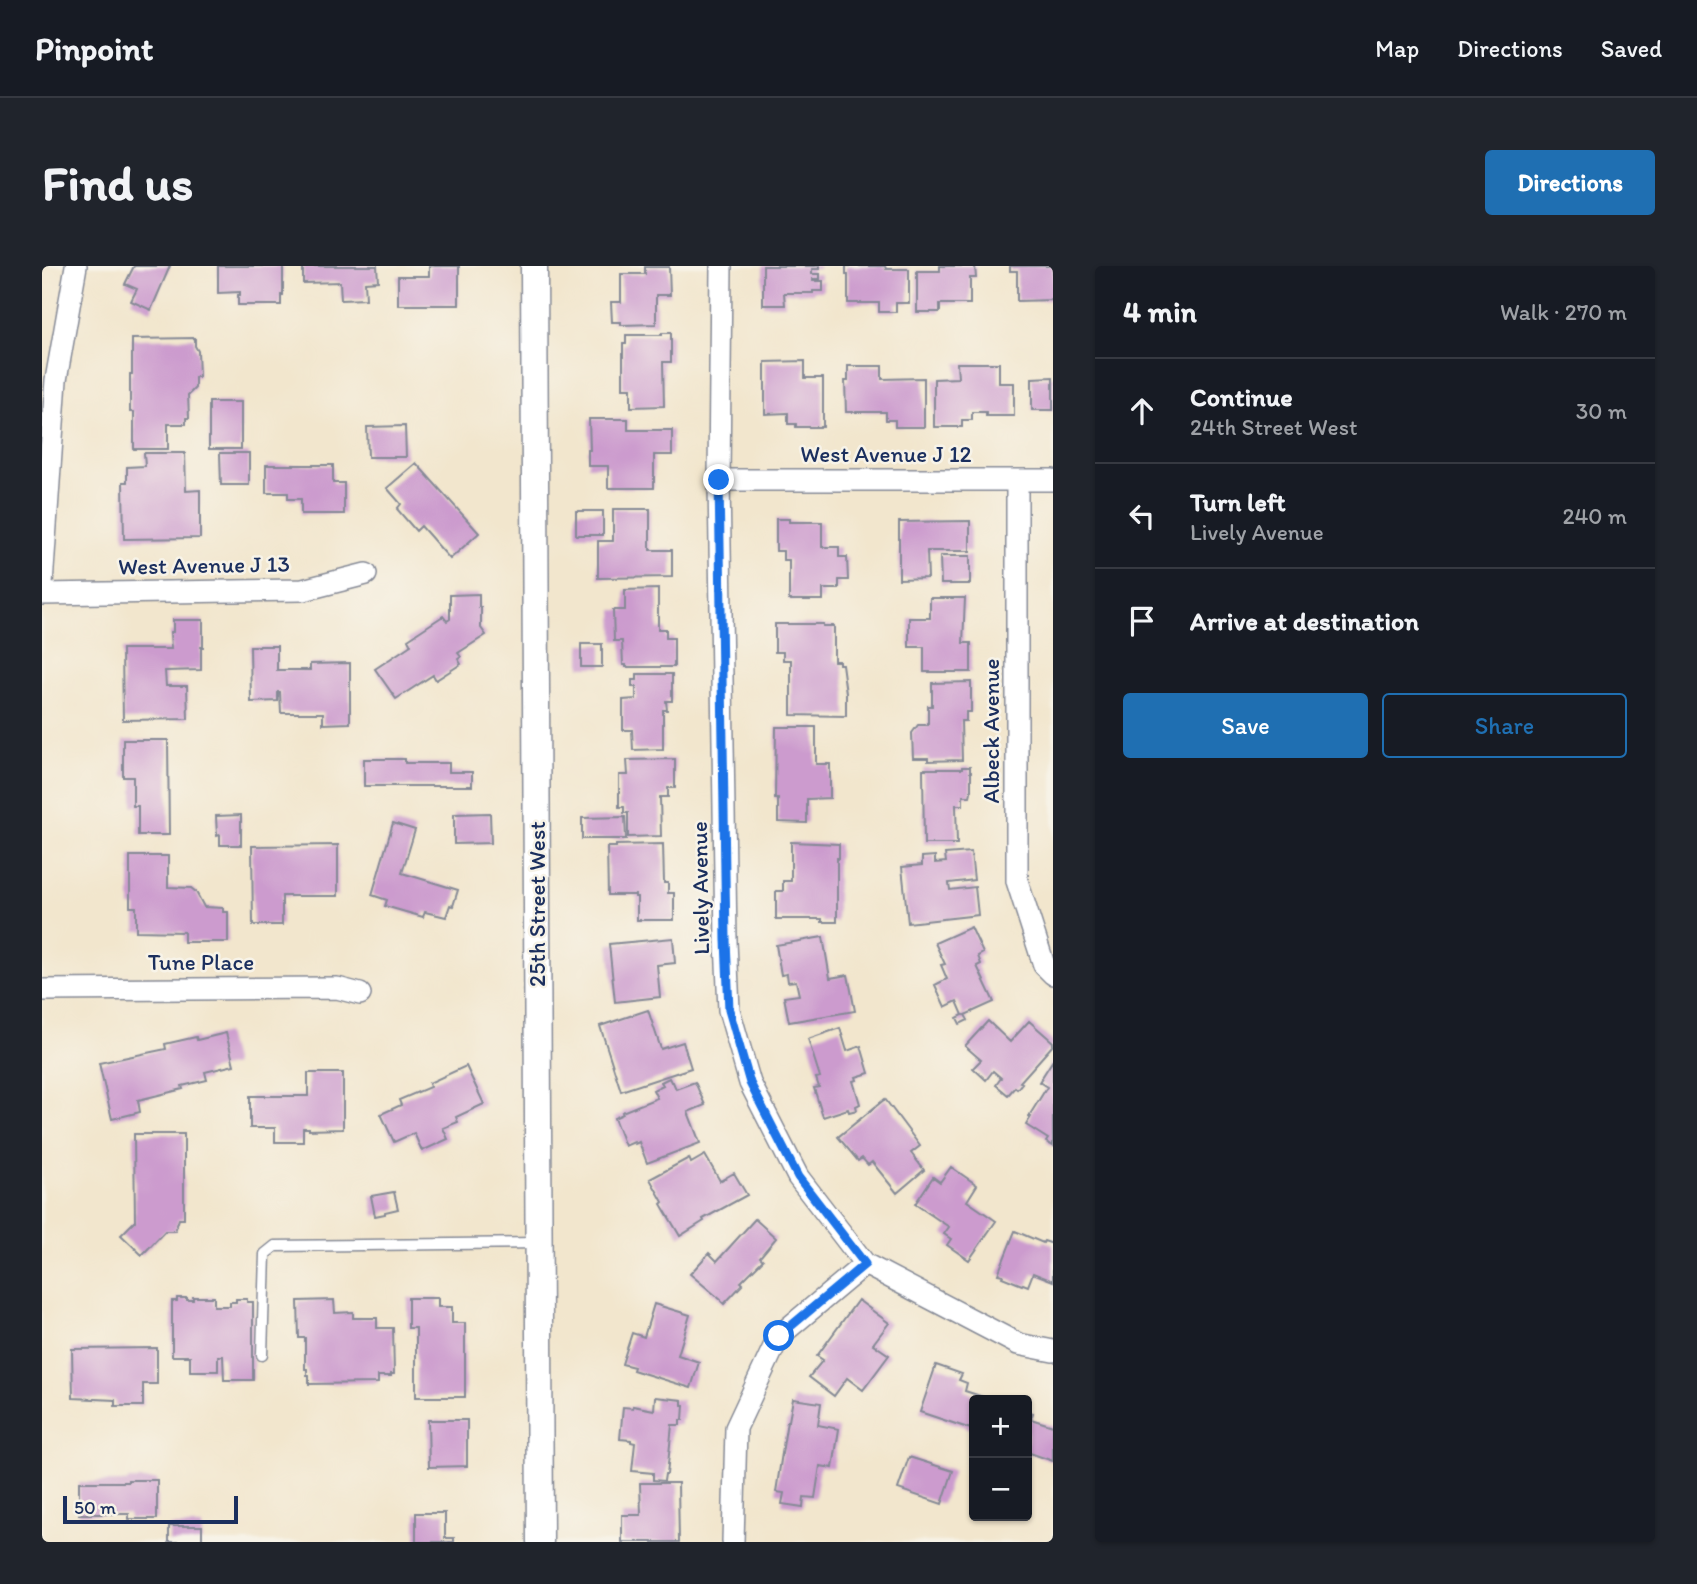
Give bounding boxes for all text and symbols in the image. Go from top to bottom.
text: Pinpoint [35,29,153,68]
text: Map [1375,34,1419,63]
text: Directions [1457,34,1563,63]
text: Saved [1601,34,1662,63]
button: Directions [1485,150,1655,215]
text: Find us [42,153,193,212]
text: 4 min [1123,293,1197,330]
text: Walk · 270 m [1500,298,1627,326]
text: Continue [1190,381,1293,413]
icon: ahead [1123,392,1161,430]
text: 30 m [1576,397,1627,425]
text: 24th Street West [1190,413,1358,441]
street label: West Avenue J 12 [800,440,972,468]
route end [703,464,734,495]
text: Turn left [1190,486,1286,518]
icon: left [1123,497,1161,535]
text: 240 m [1562,502,1627,530]
text: Lively Avenue [1190,518,1324,546]
street label: West Avenue J 13 [118,550,290,580]
icon: arrive [1123,602,1161,640]
text: Arrive at destination [1190,605,1419,637]
street label: Albeck Avenue [977,658,1005,804]
button: Save [1123,693,1368,758]
button: Share [1382,693,1627,758]
street label: 25th Street West [523,821,551,987]
street label: Lively Avenue [685,821,715,955]
street label: Tune Place [148,948,254,976]
route start [763,1320,794,1351]
map controls [969,1395,1032,1521]
button: + [969,1395,1032,1458]
button: − [969,1458,1032,1521]
scale bar [63,1493,238,1525]
text: 50 m [74,1496,116,1519]

